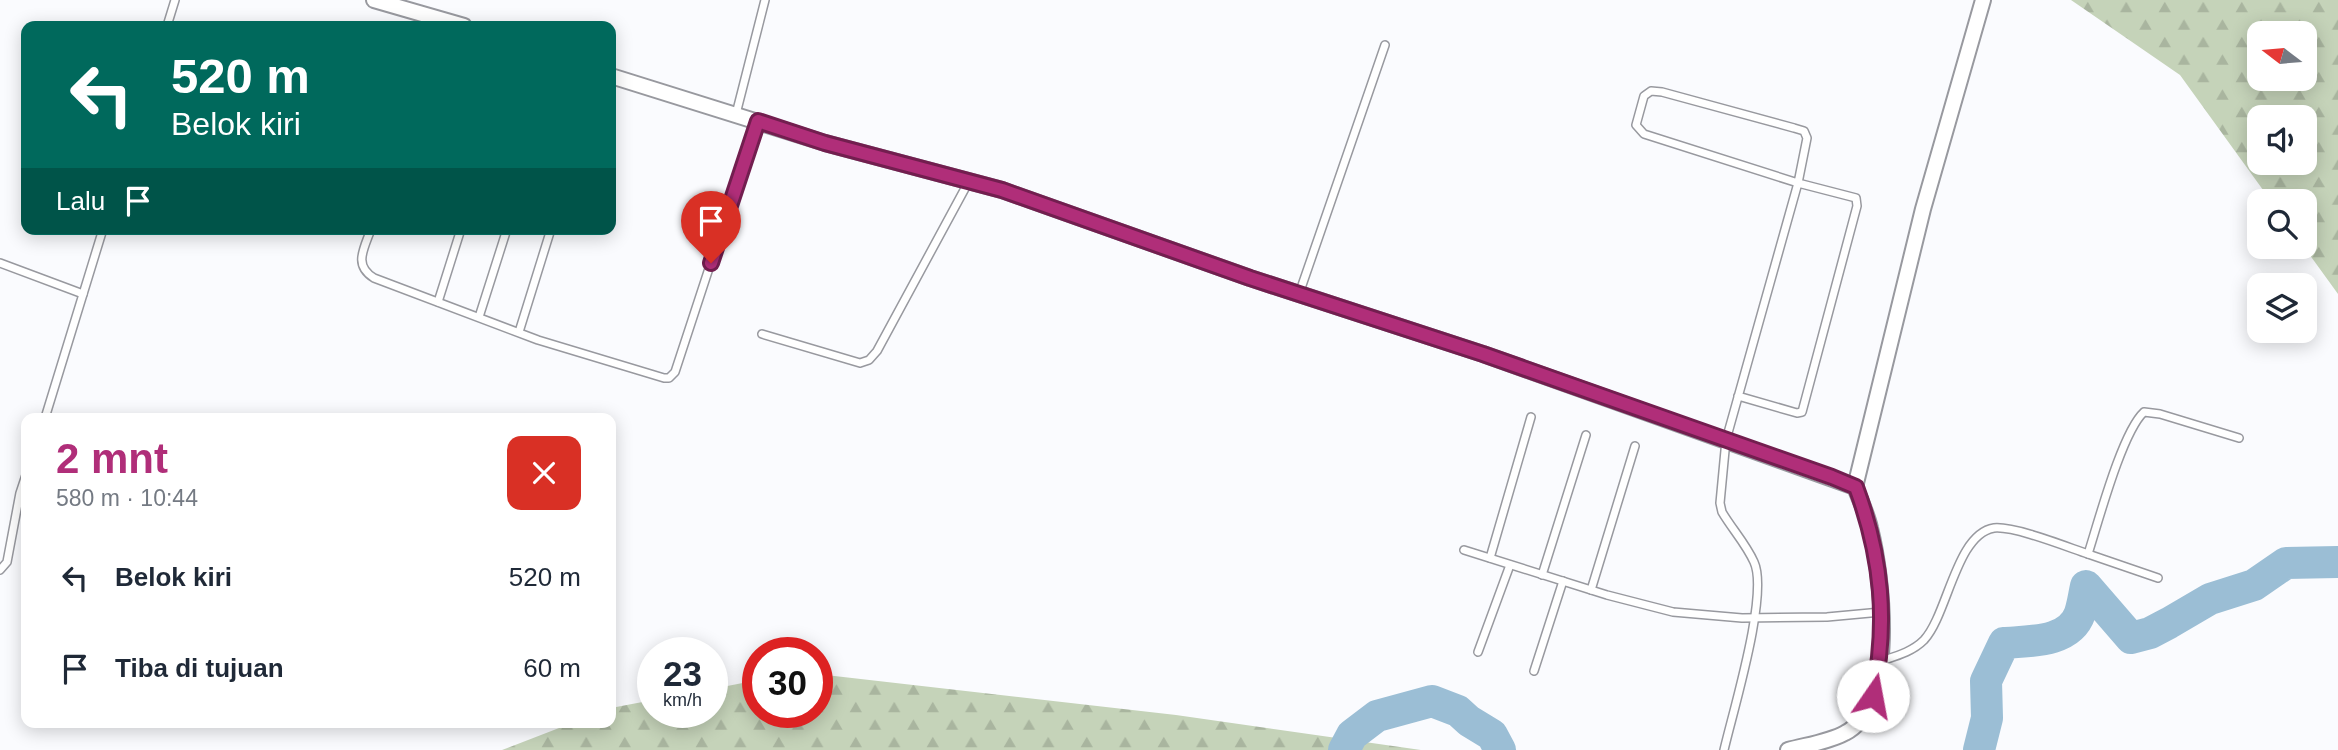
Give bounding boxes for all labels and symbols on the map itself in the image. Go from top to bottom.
north arrow [2247,21,2317,91]
pin [681,191,741,263]
speed limit sign: 30 [742,637,833,728]
position arrow [1836,659,1910,733]

